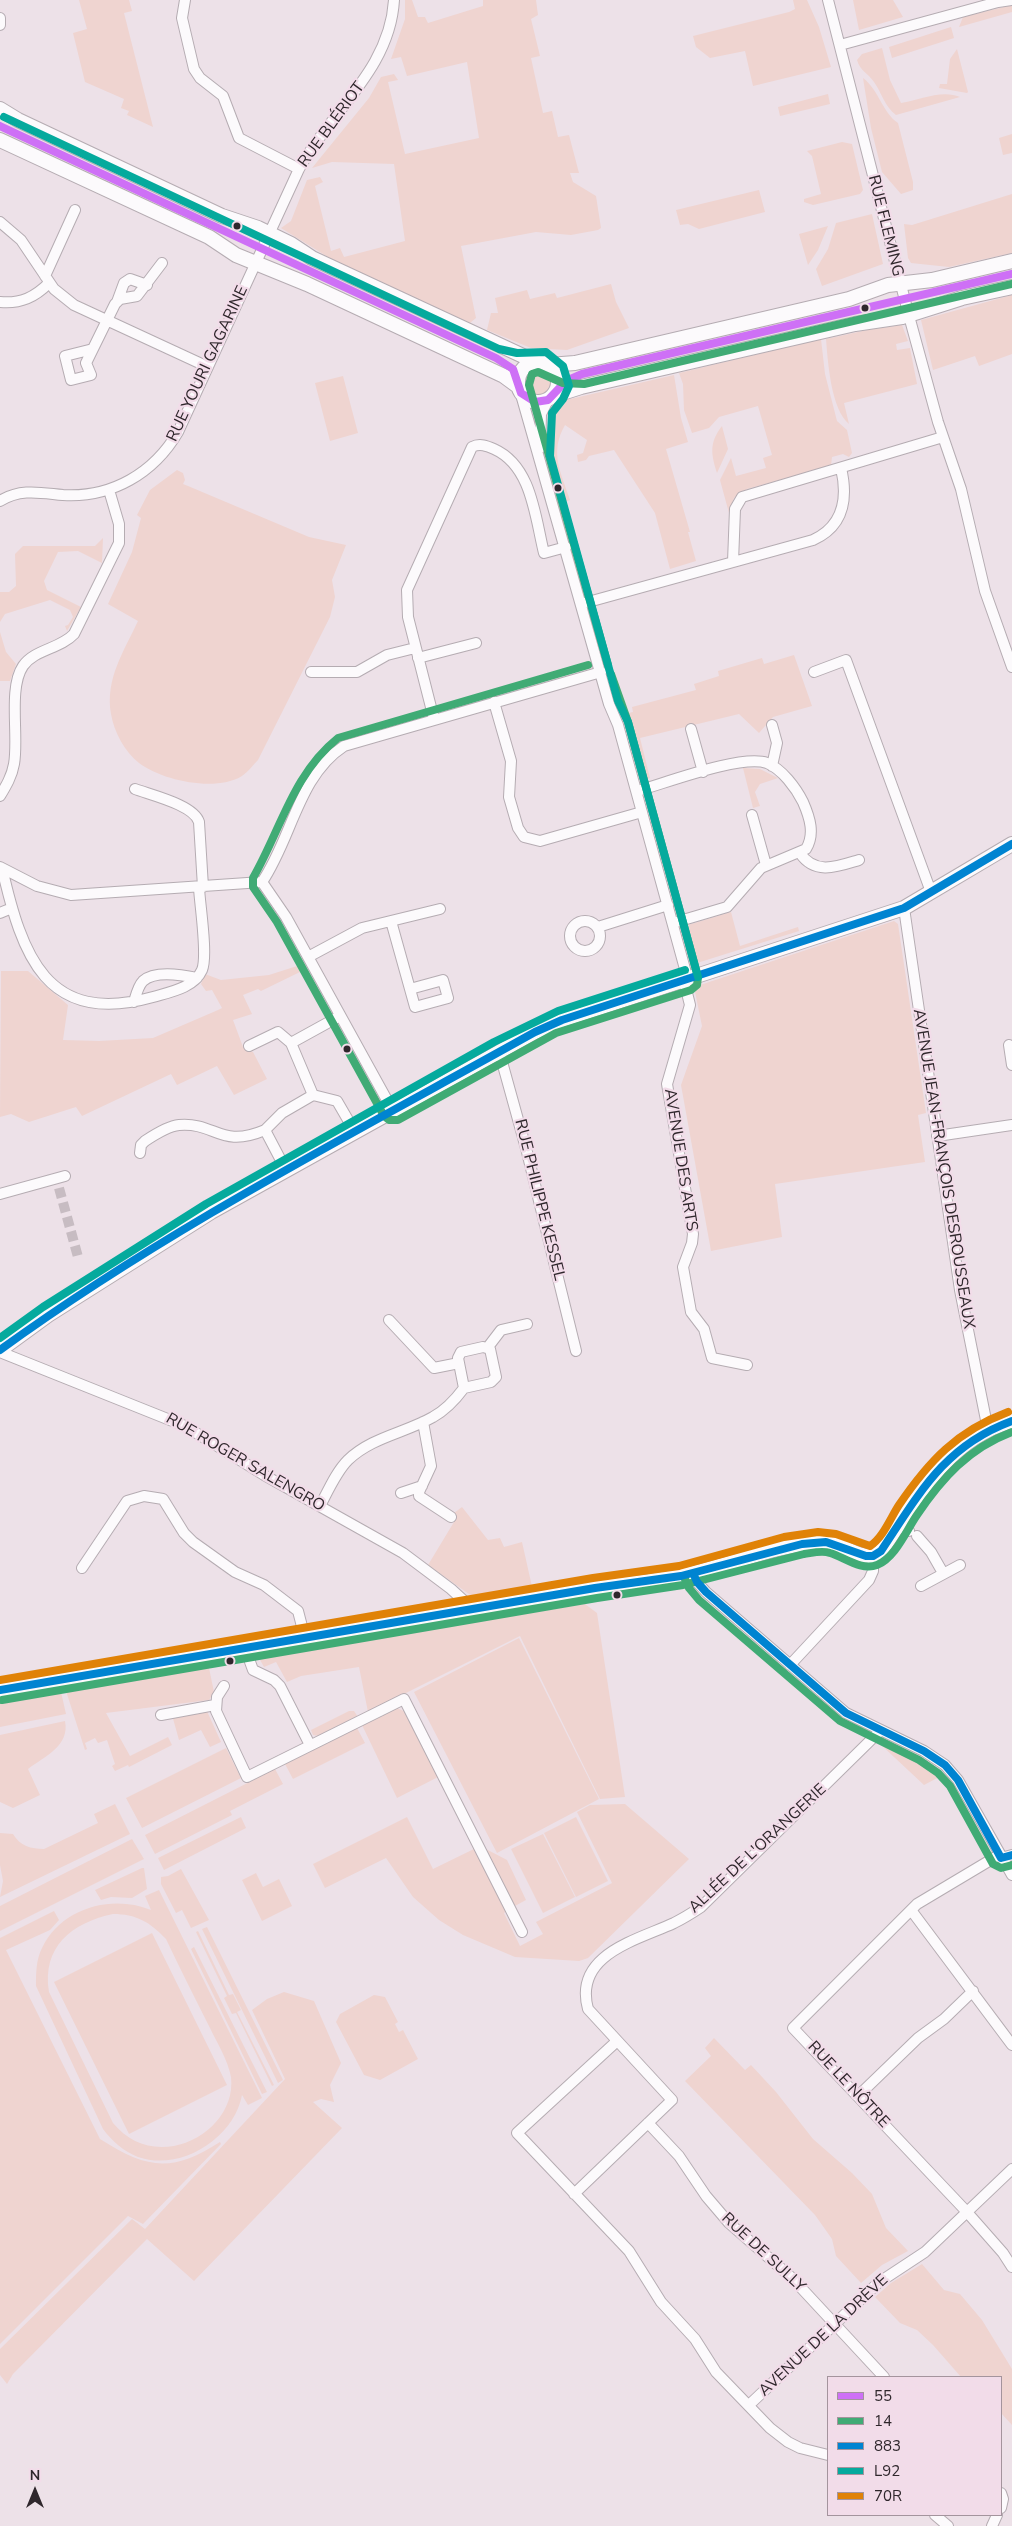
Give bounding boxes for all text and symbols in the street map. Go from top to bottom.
street label: RUE BLÉRIOT [295,79,369,171]
street label: RUE FLEMING [863,173,907,279]
unlabelled marker [232,221,242,231]
street label: RUE YOURI GAGARINE [163,283,253,445]
unlabelled marker [860,303,870,313]
unlabelled marker [553,483,563,493]
street label: AVENUE JEAN-FRANÇOIS DESROUSSEAUX [908,1008,978,1330]
unlabelled marker [342,1044,352,1054]
street label: AVENUE DES ARTS [659,1087,701,1233]
street label: RUE PHILIPPE KESSEL [510,1117,568,1283]
street label: RUE ROGER SALENGRO [162,1410,328,1516]
unlabelled marker [612,1590,622,1600]
unlabelled marker [225,1656,235,1666]
street label: ALLÉE DE L'ORANGERIE [685,1780,831,1918]
street label: RUE LE NÔTRE [803,2038,893,2132]
street label: RUE DE SULLY [717,2209,809,2297]
street label: AVENUE DE LA DRÈVE [755,2271,893,2401]
legend [827,2376,1002,2516]
text: 55 [874,2386,892,2406]
text: 14 [874,2411,892,2431]
text: 883 [874,2436,901,2456]
text: L92 [874,2461,900,2481]
north arrow [10,2466,60,2516]
text: N [30,2466,40,2485]
text: 70R [874,2486,902,2506]

